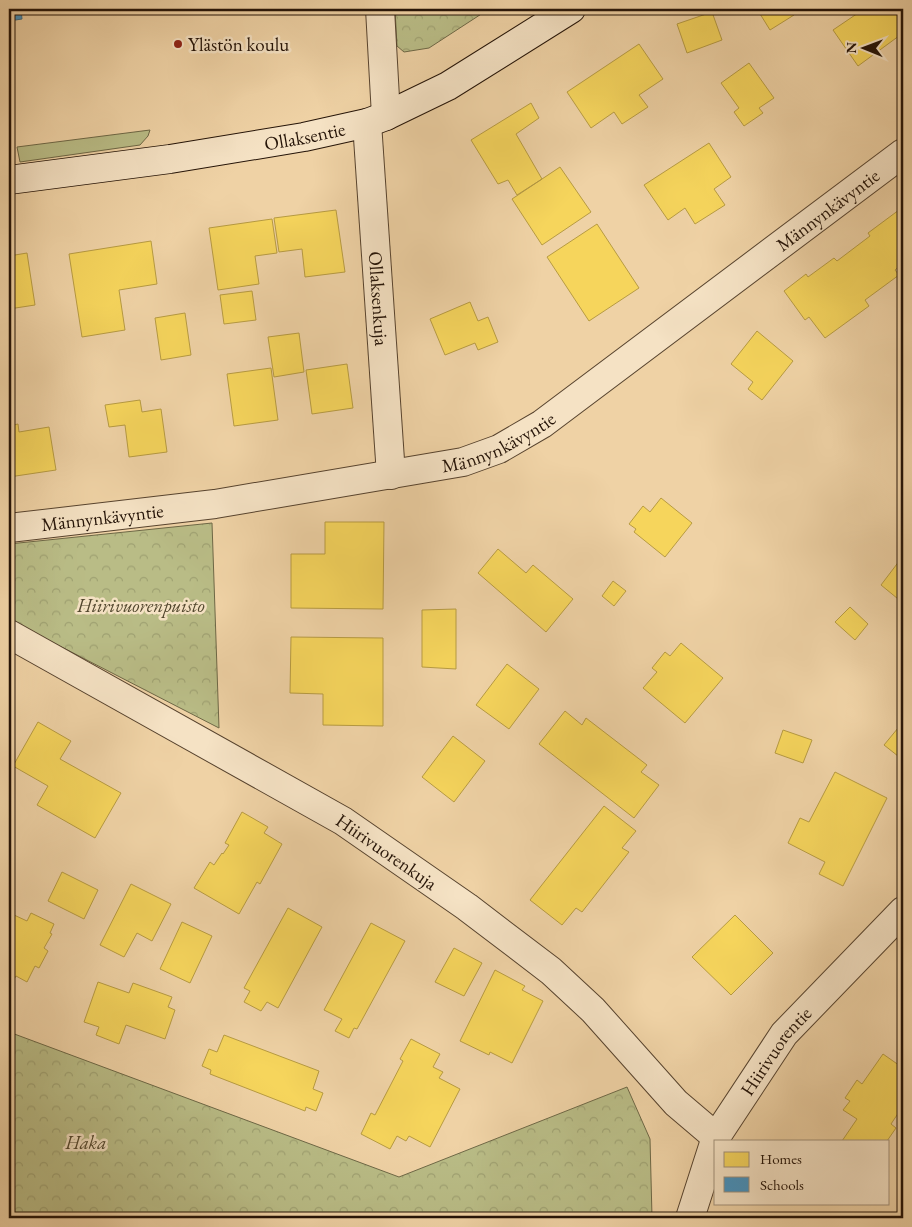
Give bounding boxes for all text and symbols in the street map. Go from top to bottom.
north arrow [840,22,890,72]
place label: Ylästön koulu [188,32,289,57]
marker: Ylästön koulu [172,38,184,50]
text: N [842,41,860,54]
street label: Ollaksentie [262,116,347,156]
street label: Männynkävyntie [771,163,884,257]
street label: Ollaksenkuja [363,251,395,347]
street label: Männynkävyntie [440,406,560,478]
street label: Männynkävyntie [40,498,165,537]
park label: Hiirivuorenpuisto [76,593,205,618]
street label: Hiirivuorenkuja [331,807,443,895]
street label: Hiirivuorentie [734,1001,817,1100]
park label: Haka [64,1130,107,1155]
legend [714,1140,890,1204]
text: Homes [760,1149,802,1168]
text: Schools [760,1175,804,1194]

